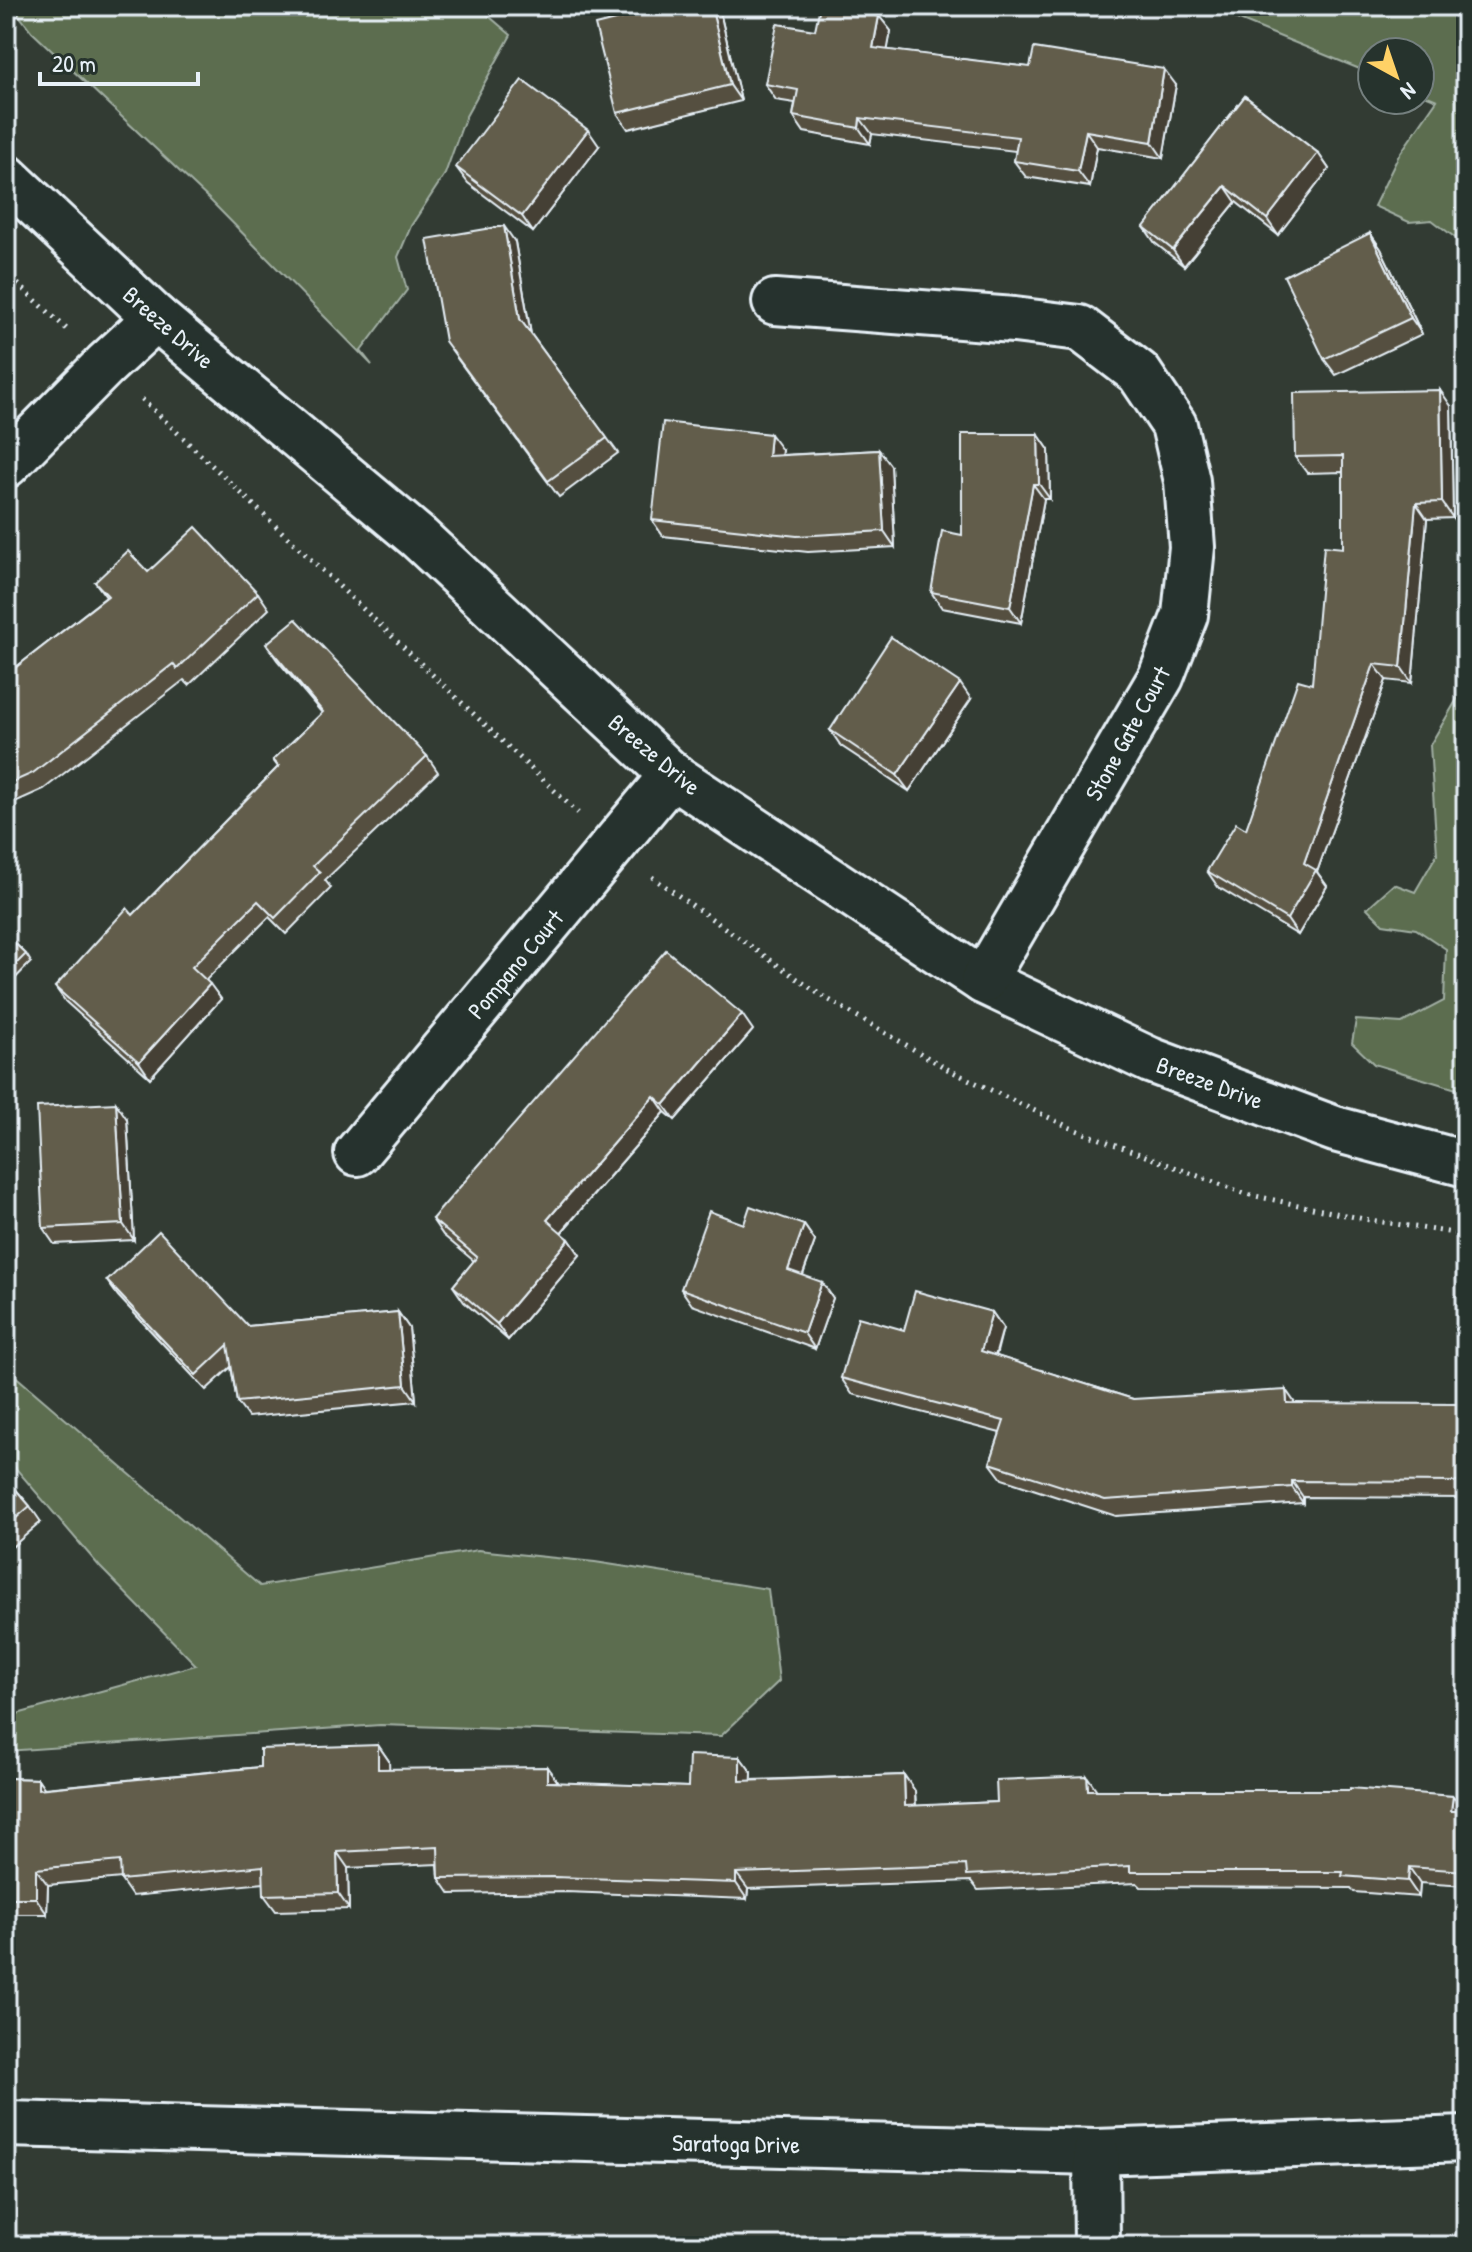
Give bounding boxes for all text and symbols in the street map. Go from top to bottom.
scale bar [40,36,198,86]
north arrow [1356,36,1436,116]
text: 20 m [52,47,96,79]
text: N [1395,76,1423,107]
street label: Breeze Drive [117,279,222,376]
street label: Stone Gate Court [1077,659,1177,806]
street label: Breeze Drive [602,706,708,802]
street label: Pompano Court [460,902,571,1025]
street label: Breeze Drive [1152,1048,1268,1116]
street label: Saratoga Drive [672,2126,801,2160]

